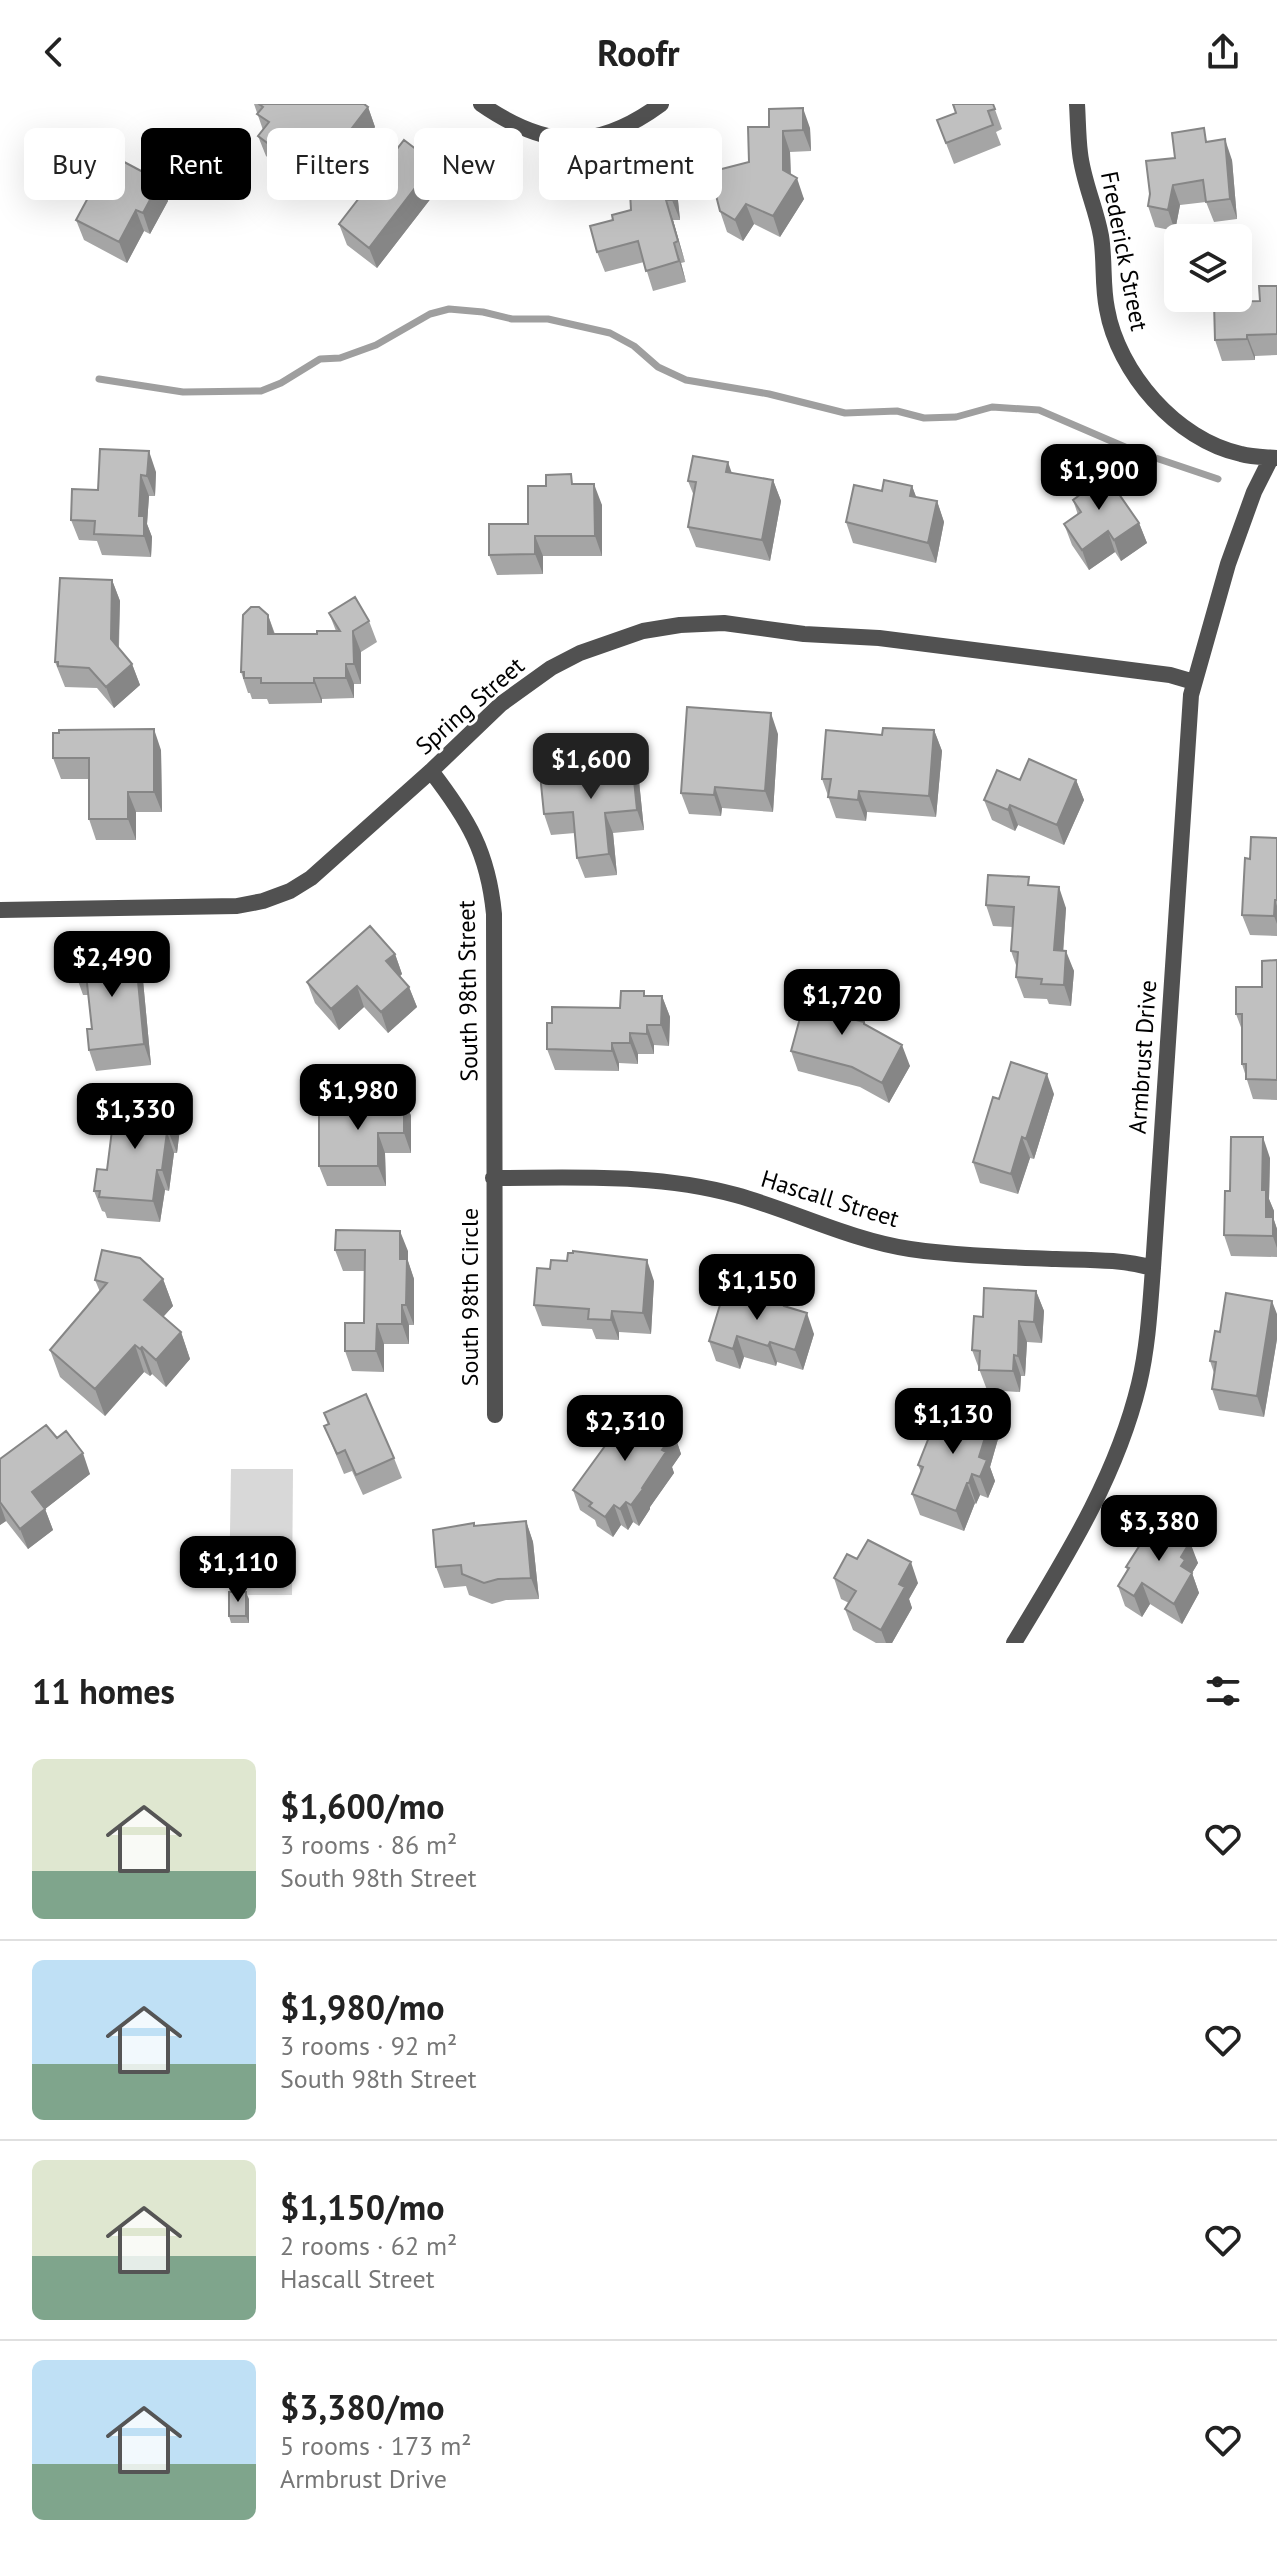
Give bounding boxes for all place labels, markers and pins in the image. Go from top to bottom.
pin: $1,900 [1034,444,1164,512]
pin: $1,600 [526,733,656,801]
pin: $2,490 [47,931,177,999]
pin: $1,720 [777,969,907,1037]
pin: $1,980 [293,1064,423,1132]
pin: $1,330 [70,1083,200,1151]
pin: $1,150 [692,1254,822,1322]
pin: $1,130 [888,1388,1018,1456]
pin: $2,310 [560,1395,690,1463]
pin: $3,380 [1094,1495,1224,1563]
pin: $1,110 [173,1536,303,1604]

